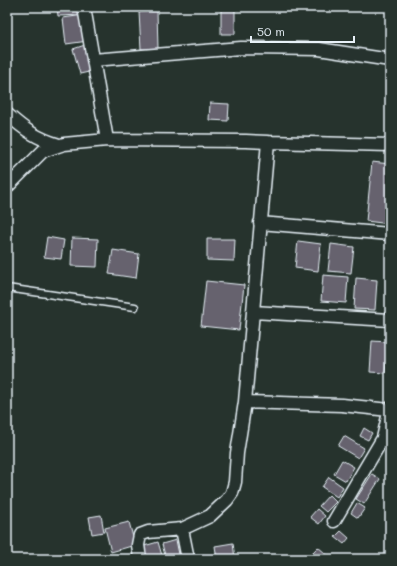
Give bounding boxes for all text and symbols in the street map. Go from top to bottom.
scale bar [251,18,354,44]
text: 50 m [257,23,285,39]

